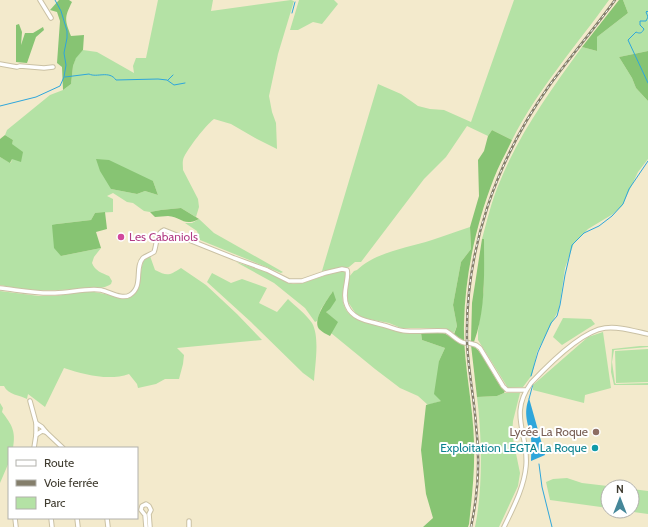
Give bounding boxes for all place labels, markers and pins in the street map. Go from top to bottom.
place label: Les Cabaniols [129,229,198,244]
marker: Les Cabaniols [116,232,126,242]
place label: Lycée La Roque [509,424,588,439]
marker: Lycée La Roque [591,427,601,437]
place label: Exploitation LEGTA La Roque [440,440,587,455]
marker: Exploitation LEGTA La Roque [590,443,600,453]

